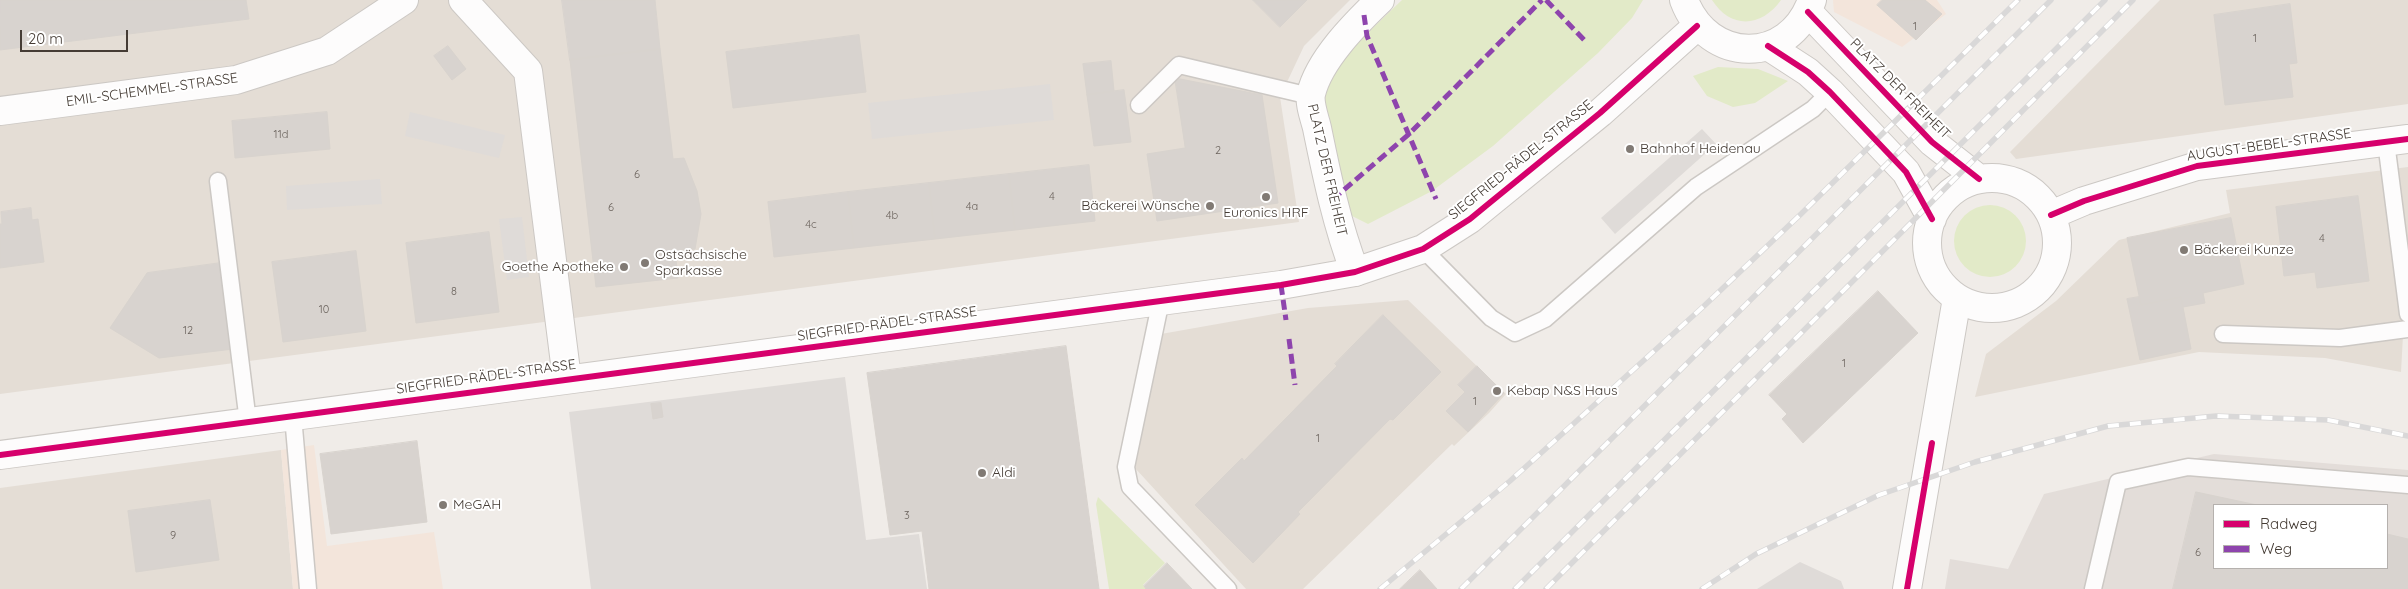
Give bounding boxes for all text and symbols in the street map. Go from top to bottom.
scale bar [22,20,130,52]
house number: 1 [1913,20,1917,34]
text: 20 m [28,29,63,48]
house number: 1 [2253,32,2257,46]
street label: PLATZ DER FREIHEIT [1846,35,1954,143]
street label: EMIL-SCHEMMEL-STRASSE [65,70,239,110]
street label: SIEGFRIED-RÄDEL-STRASSE [1445,96,1597,224]
street label: PLATZ DER FREIHEIT [1304,102,1350,238]
street label: AUGUST-BEBEL-STRASSE [2186,125,2352,165]
house number: 11d [274,128,288,142]
place label: Bahnhof Heidenau [1640,141,1761,157]
marker: Bahnhof Heidenau [1624,143,1636,155]
house number: 2 [1215,144,1221,158]
house number: 6 [634,168,640,182]
house number: 4 [1049,190,1055,204]
marker: Euronics HRF [1260,191,1272,203]
place label: Bäckerei Wünsche [1081,198,1200,214]
house number: 4a [966,200,978,214]
marker: Bäckerei Wünsche [1204,200,1216,212]
house number: 6 [608,201,614,215]
place label: Euronics HRF [1223,205,1309,221]
house number: 4b [886,209,898,223]
house number: 4c [805,218,817,232]
house number: 4 [2319,232,2325,246]
place label: Bäckerei Kunze [2194,242,2294,258]
marker: Bäckerei Kunze [2178,244,2190,256]
place label: Ostsächsische Sparkasse [655,247,747,280]
marker: Ostsächsische Sparkasse [639,257,651,269]
place label: Goethe Apotheke [502,259,614,275]
marker: Goethe Apotheke [618,261,630,273]
house number: 8 [451,285,457,299]
house number: 10 [319,303,329,317]
street label: SIEGFRIED-RÄDEL-STRASSE [796,303,978,345]
house number: 12 [183,324,193,338]
street label: SIEGFRIED-RÄDEL-STRASSE [395,356,577,398]
house number: 1 [1842,357,1846,371]
place label: Kebap N&S Haus [1507,383,1618,399]
marker: Kebap N&S Haus [1491,385,1503,397]
house number: 1 [1473,395,1477,409]
house number: 1 [1316,432,1320,446]
place label: Aldi [992,465,1016,481]
marker: Aldi [976,467,988,479]
place label: MeGAH [453,497,501,513]
marker: MeGAH [437,499,449,511]
legend [2213,504,2388,569]
house number: 3 [904,509,910,523]
text: Radweg [2260,514,2317,533]
house number: 9 [170,529,176,543]
text: Weg [2260,539,2292,558]
house number: 6 [2195,546,2201,560]

